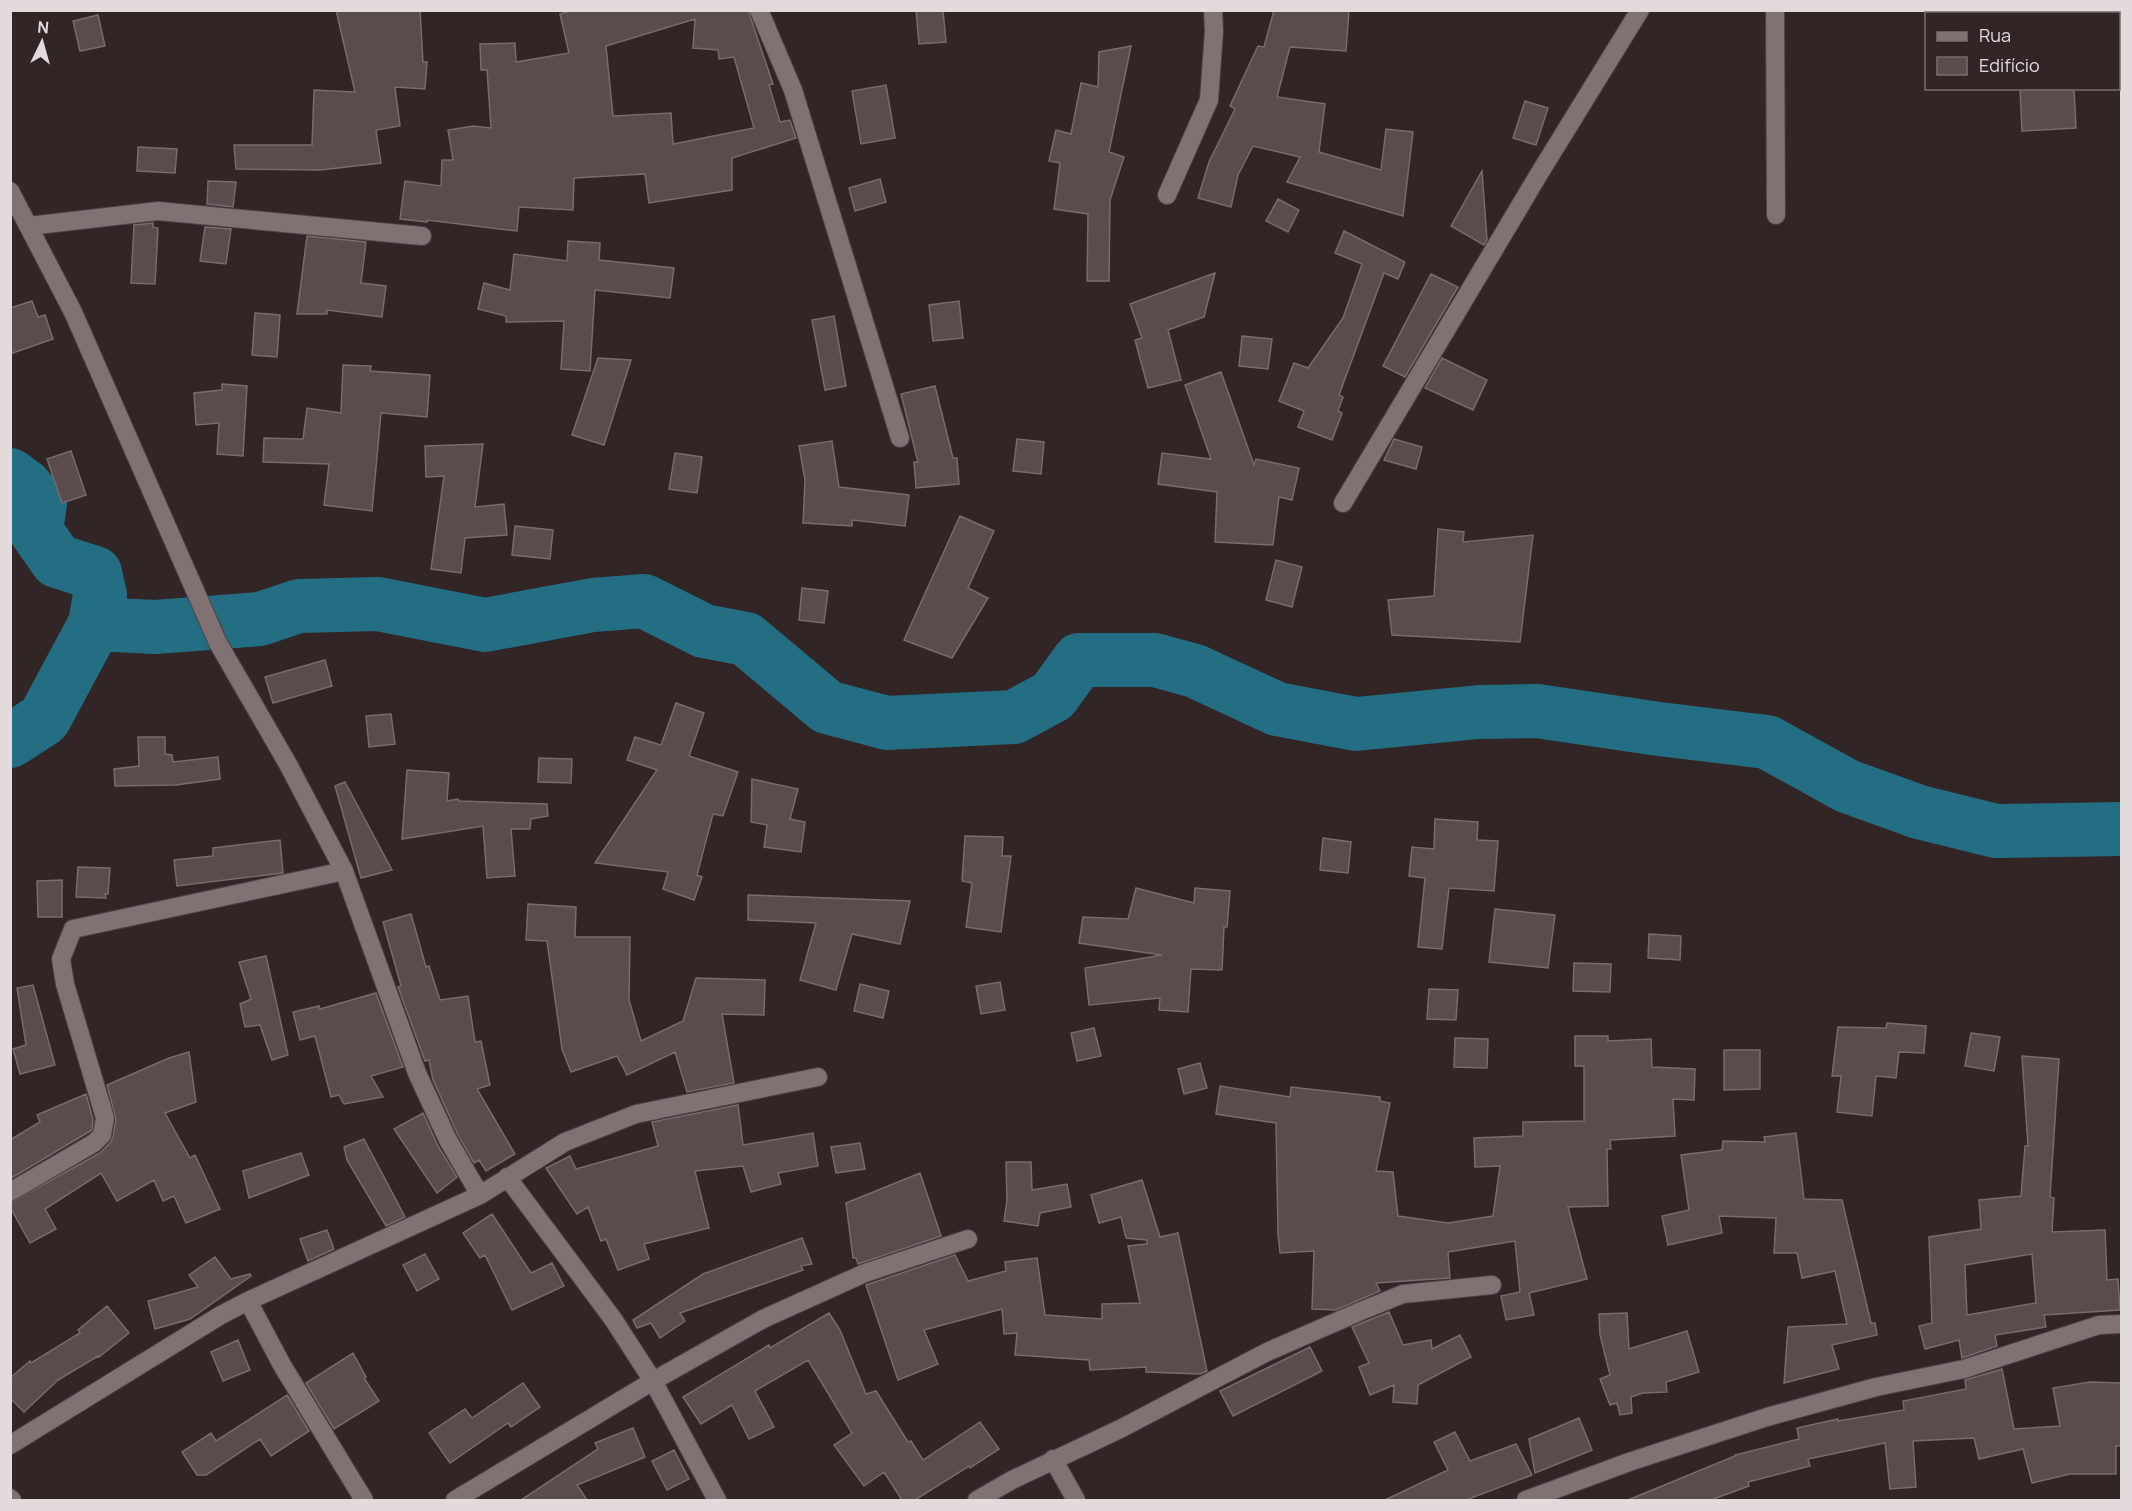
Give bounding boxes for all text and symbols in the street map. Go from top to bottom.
north arrow [12,12,72,72]
legend [1925,12,2120,90]
text: N [37,16,50,39]
text: Rua [1979,23,2011,47]
text: Edifício [1979,53,2040,77]

